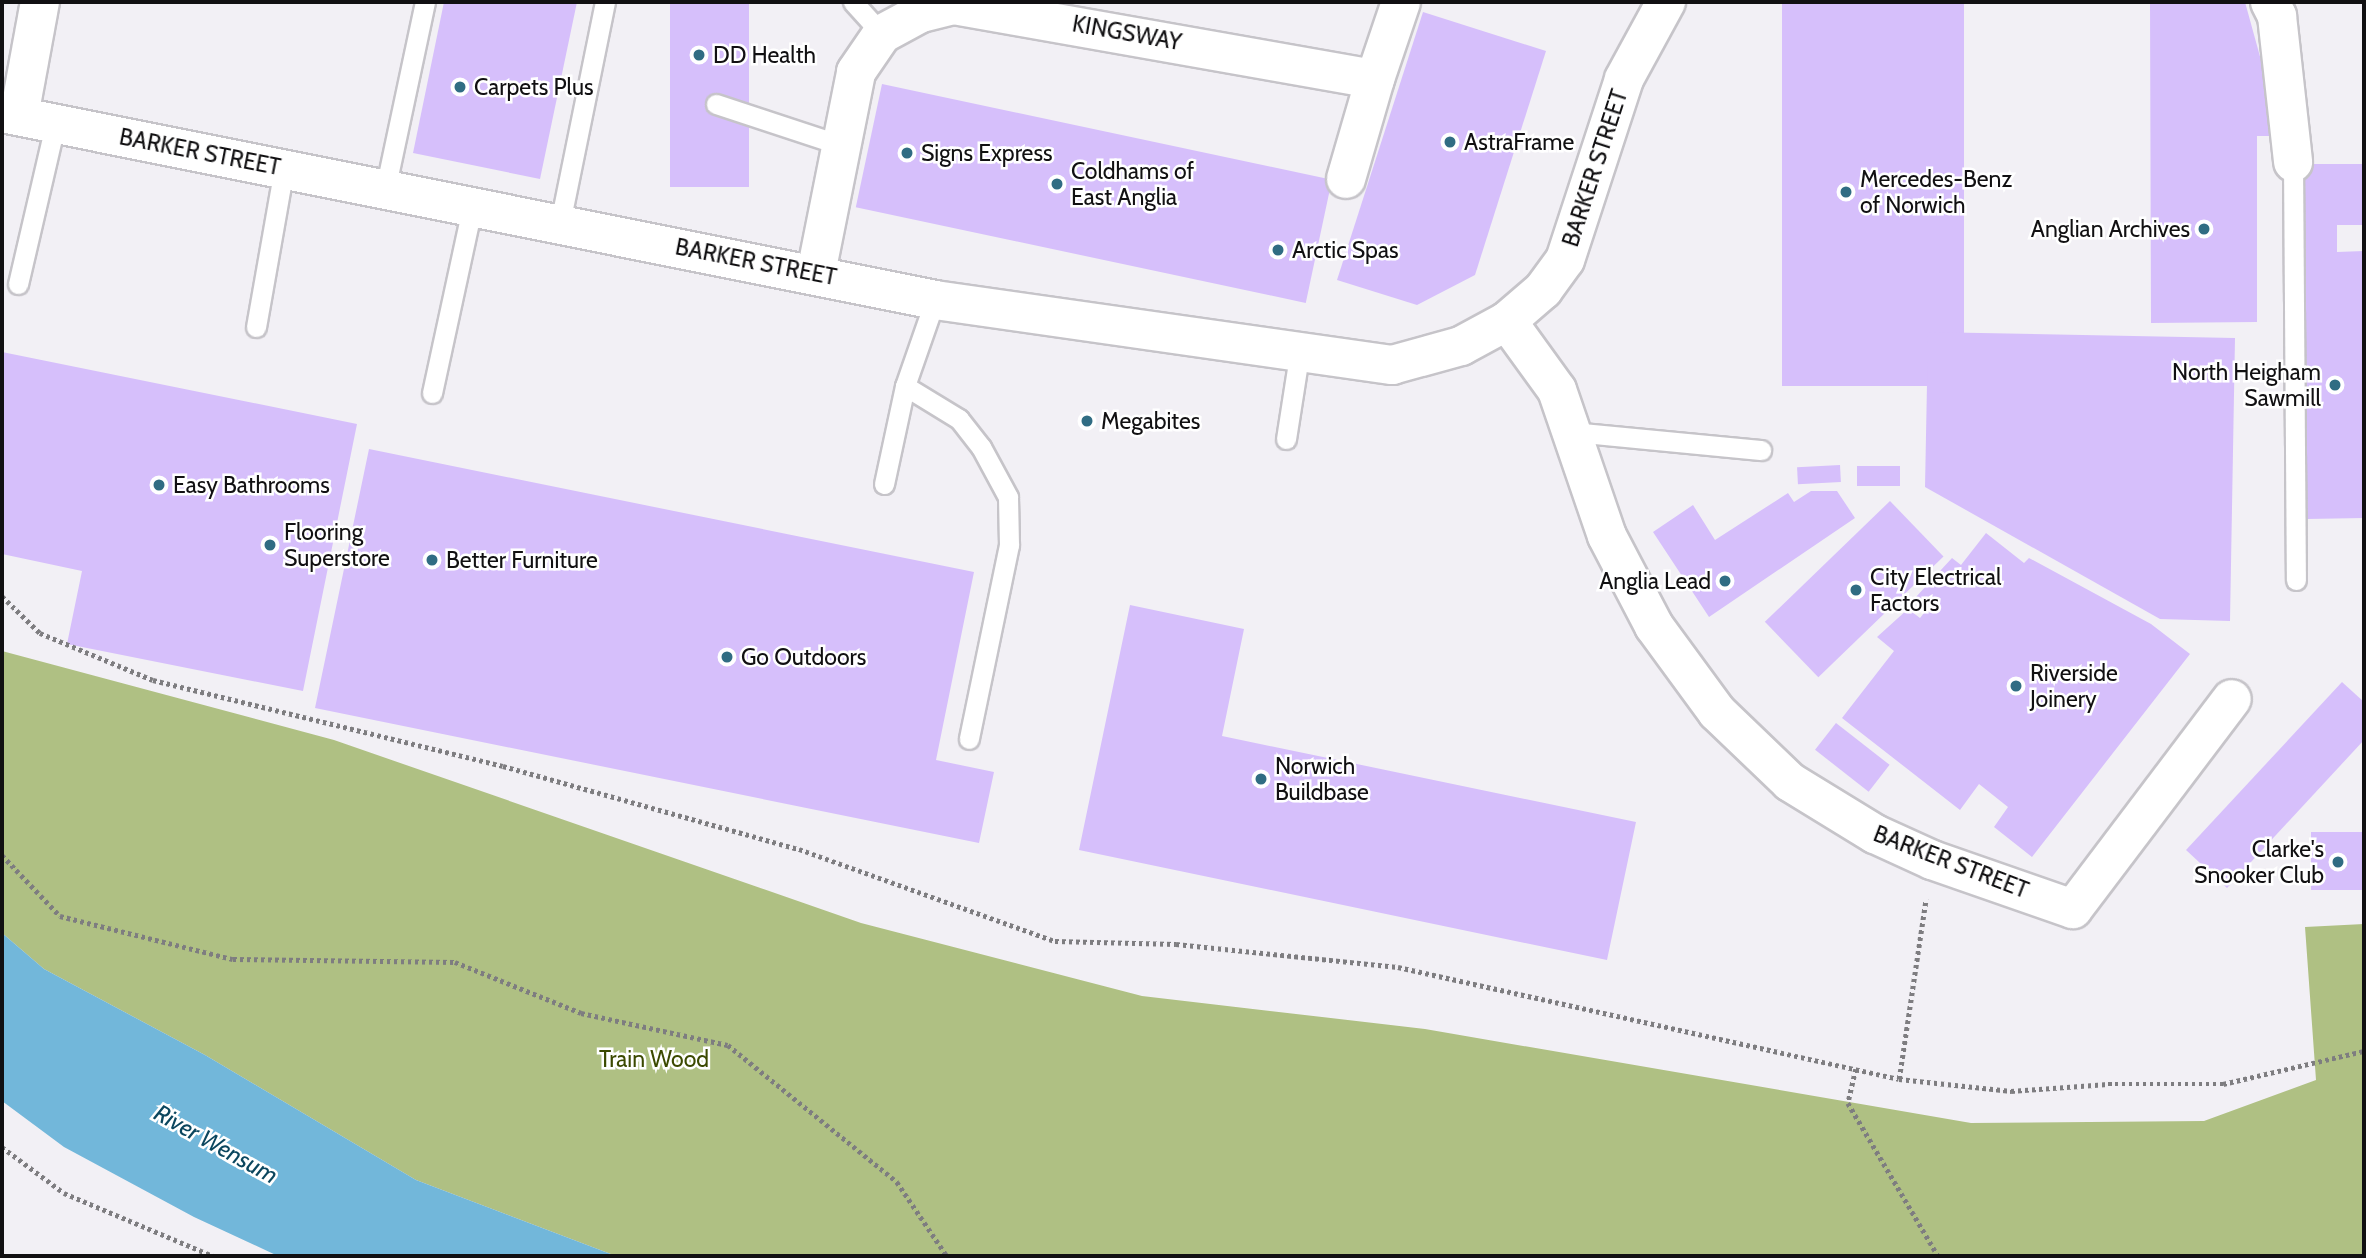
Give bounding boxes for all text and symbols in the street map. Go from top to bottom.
street label: KINGSWAY [1070,10,1184,56]
place label: DD Health [713,41,816,69]
marker: DD Health [691,47,707,63]
place label: Carpets Plus [474,73,594,101]
marker: Carpets Plus [452,79,468,95]
street label: BARKER STREET [1557,86,1633,250]
street label: BARKER STREET [117,123,283,181]
place label: AstraFrame [1464,128,1574,156]
marker: AstraFrame [1442,134,1458,150]
place label: Signs Express [921,139,1052,167]
marker: Signs Express [899,145,915,161]
place label: Coldhams of East Anglia [1071,157,1194,211]
place label: Mercedes-Benz of Norwich [1860,165,2012,219]
marker: Coldhams of East Anglia [1049,176,1065,192]
marker: Mercedes-Benz of Norwich [1838,184,1854,200]
place label: Anglian Archives [2031,215,2190,243]
marker: Anglian Archives [2196,221,2212,237]
street label: BARKER STREET [673,233,839,291]
place label: Arctic Spas [1292,236,1398,264]
marker: Arctic Spas [1270,242,1286,258]
place label: North Heigham Sawmill [2172,358,2321,412]
marker: North Heigham Sawmill [2327,377,2343,393]
place label: Megabites [1101,407,1200,435]
marker: Megabites [1079,413,1095,429]
place label: Easy Bathrooms [173,471,330,499]
marker: Easy Bathrooms [151,477,167,493]
place label: Flooring Superstore [284,518,390,572]
marker: Flooring Superstore [262,537,278,553]
place label: Better Furniture [446,546,598,574]
marker: Better Furniture [424,552,440,568]
place label: City Electrical Factors [1870,563,2001,617]
place label: Anglia Lead [1599,567,1711,595]
marker: Anglia Lead [1717,573,1733,589]
marker: City Electrical Factors [1848,582,1864,598]
place label: Go Outdoors [741,643,866,671]
marker: Go Outdoors [719,649,735,665]
place label: Riverside Joinery [2030,659,2118,713]
marker: Riverside Joinery [2008,678,2024,694]
place label: Norwich Buildbase [1275,752,1369,806]
marker: Norwich Buildbase [1253,771,1269,787]
street label: BARKER STREET [1870,820,2032,904]
place label: Clarke's Snooker Club [2194,835,2324,889]
marker: Clarke's Snooker Club [2330,854,2346,870]
park label: Train Wood [599,1045,709,1073]
water label: River Wensum [149,1098,283,1190]

